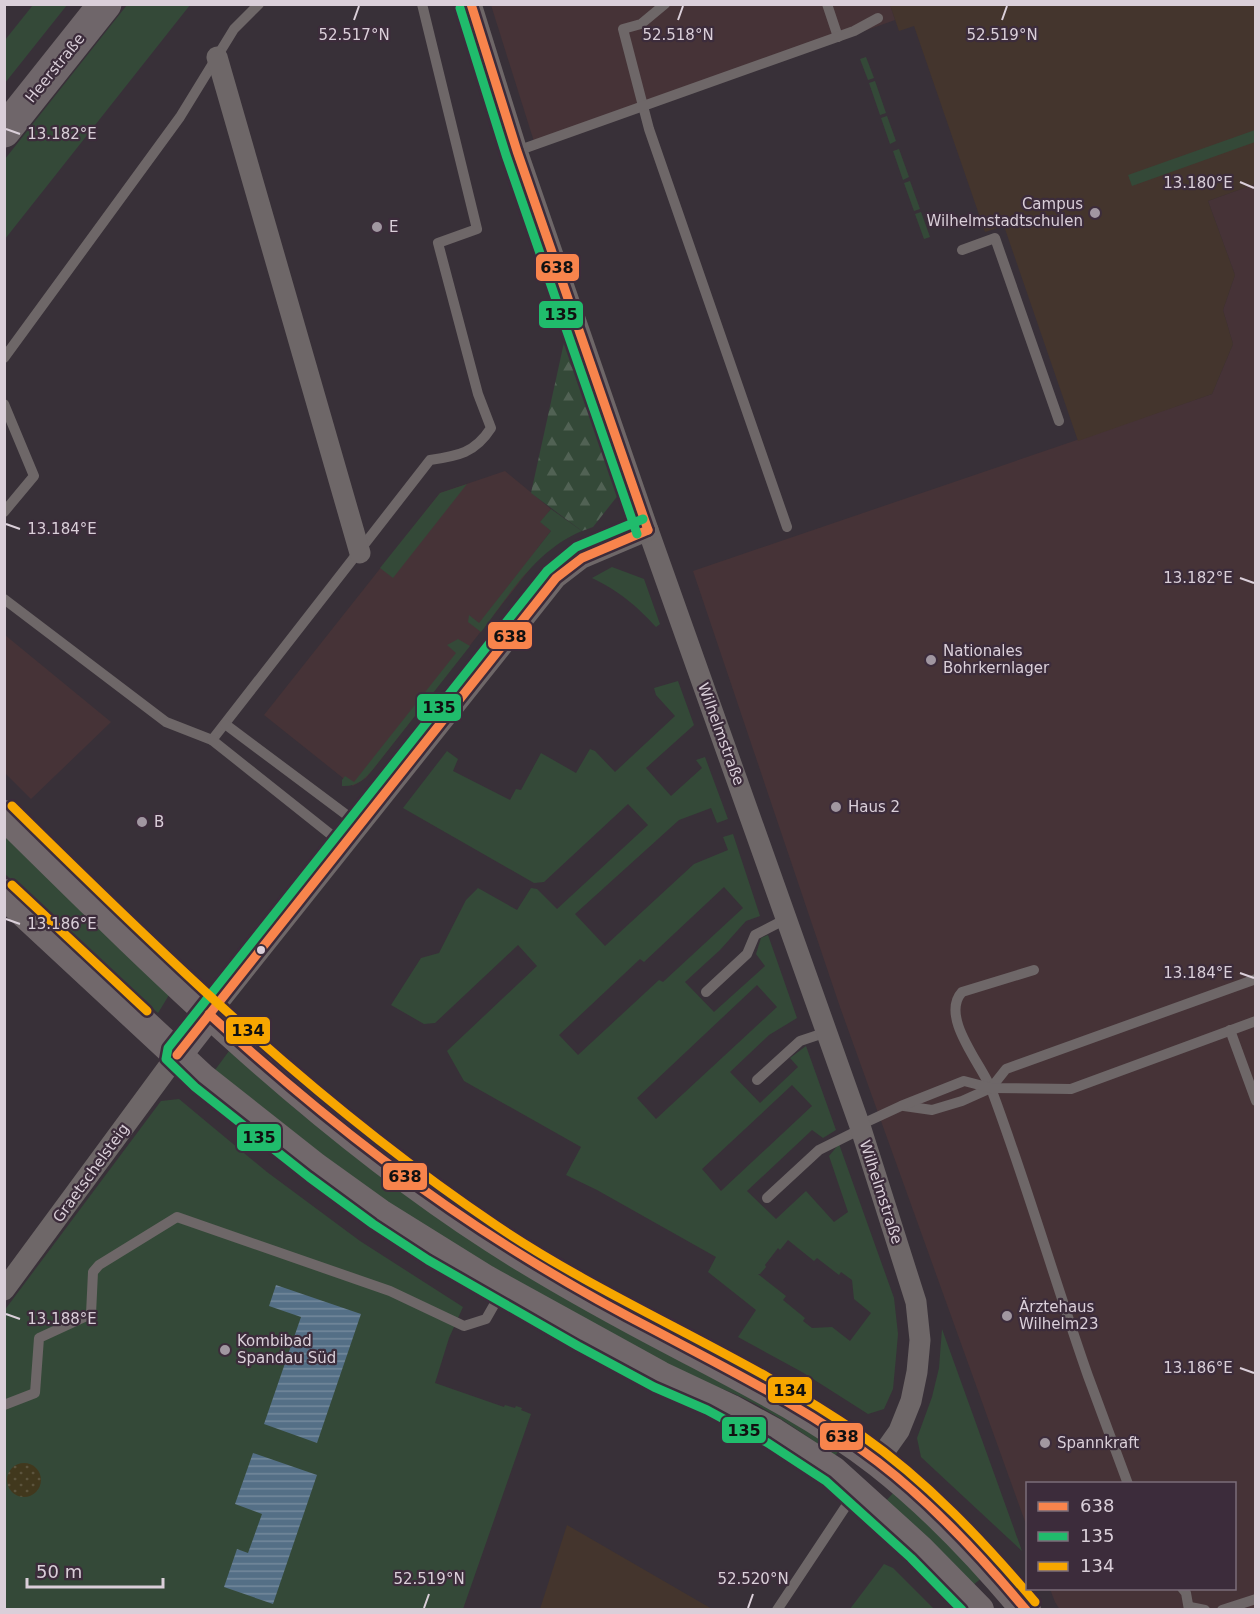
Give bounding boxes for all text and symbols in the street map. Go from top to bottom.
text: 52.517°N [318,26,390,44]
text: 52.518°N [642,26,714,44]
text: 52.519°N [966,26,1038,44]
street label: Heerstraße [22,30,88,106]
text: 13.182°E [27,125,97,143]
text: 13.180°E [1163,174,1233,192]
place label: Campus Wilhelmstadtschulen [926,195,1083,230]
marker: Campus Wilhelmstadtschulen [1088,206,1102,220]
place label: E [389,218,398,236]
marker: E [370,220,384,234]
line badge: 638 [535,253,580,282]
text: 638 [540,258,574,277]
line badge: 135 [538,300,584,329]
text: 135 [544,305,578,324]
text: 13.184°E [27,520,97,538]
text: 13.182°E [1163,569,1233,587]
line badge: 638 [487,621,533,650]
text: 638 [493,627,527,646]
place label: Nationales Bohrkernlager [943,642,1050,677]
marker: Nationales Bohrkernlager [924,653,938,667]
street label: Wilhelmstraße [694,680,748,788]
line badge: 135 [416,693,462,722]
text: 135 [422,698,456,717]
place label: Haus 2 [848,798,900,816]
marker: Haus 2 [829,800,843,814]
place label: B [154,813,164,831]
marker: B [135,815,149,829]
text: 13.186°E [27,915,97,933]
unlabelled marker [255,944,267,956]
text: 13.184°E [1163,964,1233,982]
line badge: 134 [225,1016,271,1045]
text: 134 [231,1021,265,1040]
street label: Graetschelsteig [49,1120,133,1226]
line badge: 135 [236,1123,282,1152]
text: 135 [242,1128,276,1147]
street label: Wilhelmstraße [856,1138,906,1246]
line badge: 638 [382,1162,428,1191]
text: 638 [388,1167,422,1186]
place label: Ärztehaus Wilhelm23 [1019,1297,1098,1333]
marker: Ärztehaus Wilhelm23 [1000,1309,1014,1323]
text: 13.188°E [27,1310,97,1328]
place label: Kombibad Spandau Süd [237,1332,336,1367]
marker: Kombibad Spandau Süd [218,1343,232,1357]
text: 13.186°E [1163,1359,1233,1377]
line badge: 134 [767,1376,813,1404]
text: 134 [773,1381,807,1400]
line badge: 135 [721,1416,767,1444]
text: 135 [727,1421,761,1440]
line badge: 638 [819,1422,864,1451]
text: 638 [825,1427,859,1446]
place label: Spannkraft [1057,1434,1139,1452]
marker: Spannkraft [1038,1436,1052,1450]
legend [1026,1482,1236,1590]
text: 638 [1080,1495,1114,1516]
text: 135 [1080,1525,1114,1546]
scale bar [27,1551,164,1589]
text: 134 [1080,1555,1114,1576]
text: 50 m [36,1561,82,1582]
text: 52.519°N [393,1570,465,1588]
text: 52.520°N [717,1570,789,1588]

